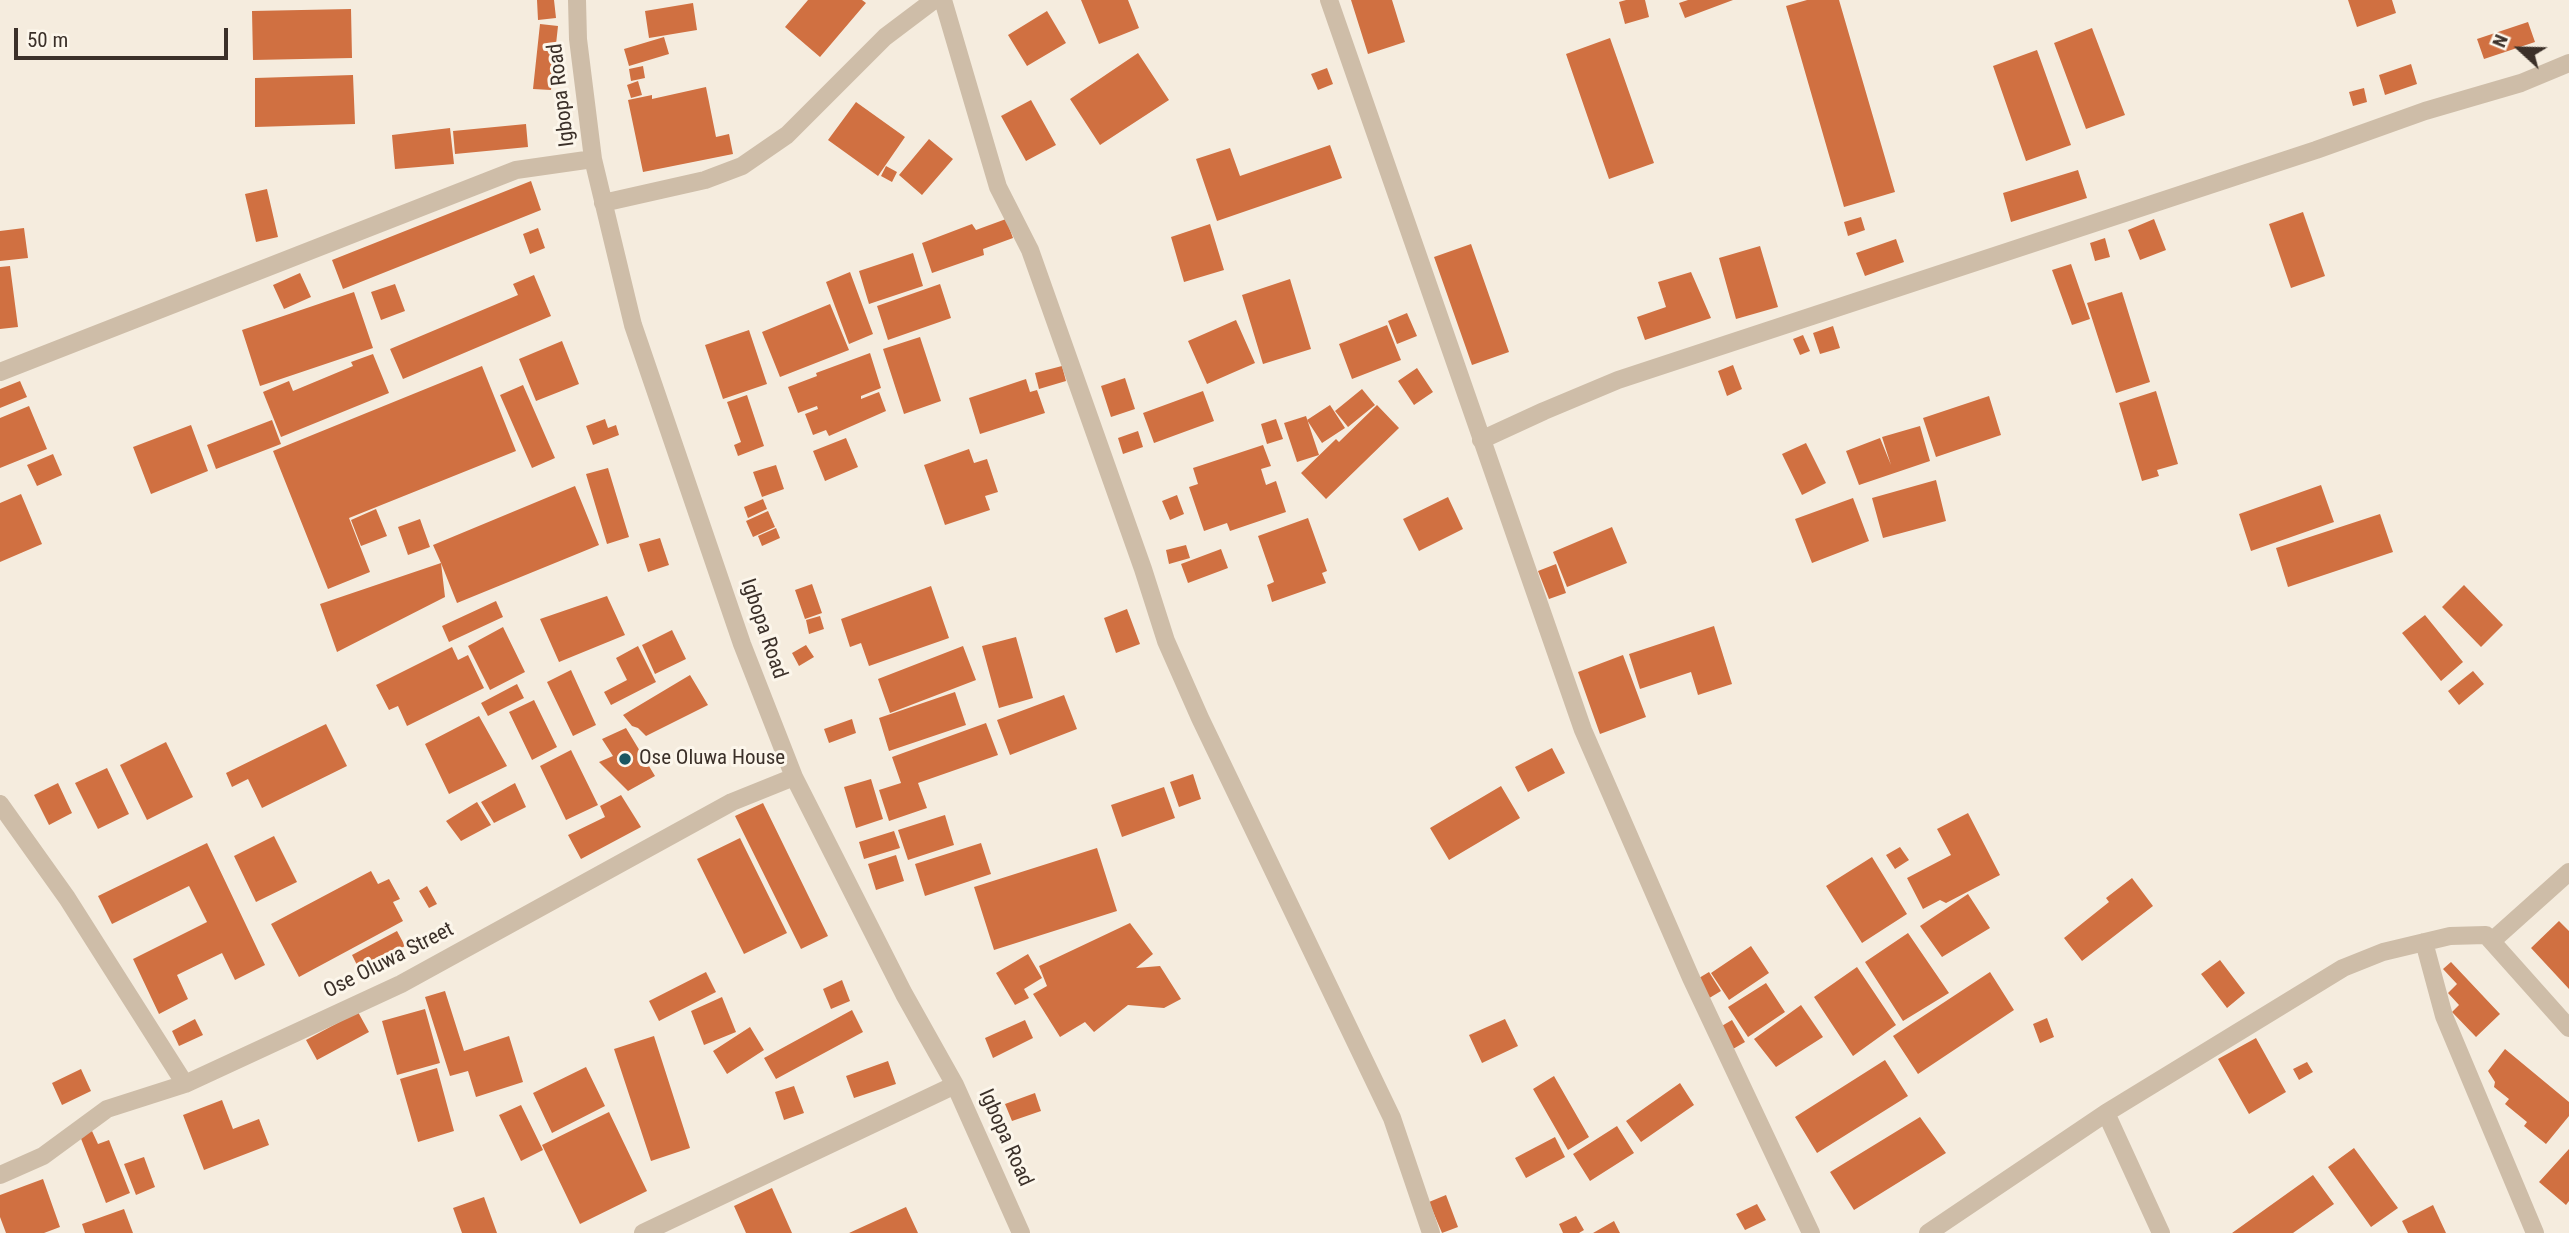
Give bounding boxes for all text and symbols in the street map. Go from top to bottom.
scale bar [18,14,231,58]
north arrow [2485,14,2555,84]
text: 50 m [27,28,68,52]
text: N [2487,31,2513,51]
street label: Igbopa Road [543,42,581,148]
street label: Igbopa Road [734,576,792,682]
place label: Ose Oluwa House [639,746,785,772]
marker: Ose Oluwa House [617,751,633,767]
street label: Ose Oluwa Street [320,917,458,1005]
street label: Igbopa Road [972,1085,1038,1191]

